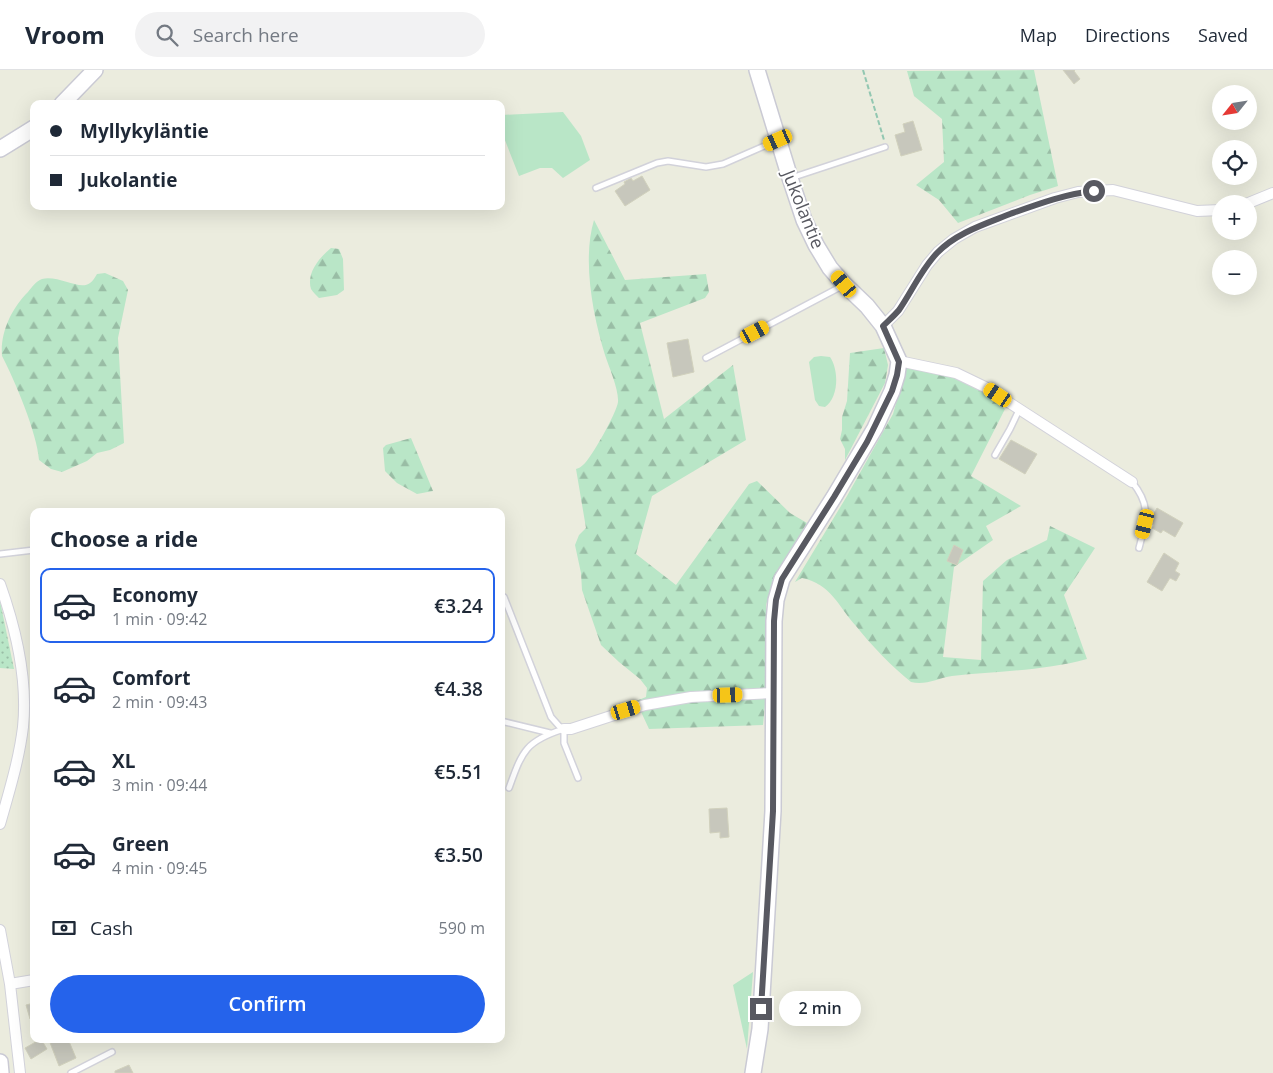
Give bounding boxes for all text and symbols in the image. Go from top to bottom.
search box [135,12,485,57]
text: Vroom [25,18,105,51]
icon: search [153,21,181,49]
text: Search here [193,22,299,48]
text: Map [1020,23,1057,47]
text: Directions [1085,23,1170,47]
text: Saved [1198,23,1248,47]
north arrow [1212,85,1258,130]
map controls [1212,85,1257,295]
text: Myllykyläntie [80,118,209,144]
car [761,127,794,153]
button: locate [1212,140,1257,185]
street label: Jukolantie [777,164,831,252]
text: Jukolantie [80,167,177,193]
route start [1083,180,1105,202]
button: + [1212,195,1257,240]
button: − [1212,250,1257,295]
car [828,268,859,300]
car [738,318,771,346]
car [981,380,1014,410]
car [1134,508,1155,540]
text: Choose a ride [50,523,198,553]
text: Economy [112,582,198,608]
icon: car [52,583,97,628]
text: €3.24 [434,593,483,619]
text: 1 min · 09:42 [112,608,207,630]
text: Comfort [112,665,191,691]
icon: car [52,666,97,711]
text: €4.38 [434,676,483,702]
car [712,687,743,703]
text: 2 min · 09:43 [112,691,207,713]
car [609,698,642,722]
text: XL [112,748,135,774]
icon: car [52,749,97,794]
text: €5.51 [434,759,483,785]
text: 3 min · 09:44 [112,774,207,796]
text: Green [112,831,169,857]
icon: car [52,832,97,877]
text: €3.50 [434,842,483,868]
text: 4 min · 09:45 [112,857,207,879]
icon: cash [50,914,78,942]
text: Cash [90,915,133,941]
text: 590 m [439,917,485,939]
button: Confirm [50,975,485,1033]
callout: 2 min [778,992,861,1026]
text: 2 min [798,997,842,1019]
route end [750,998,772,1020]

